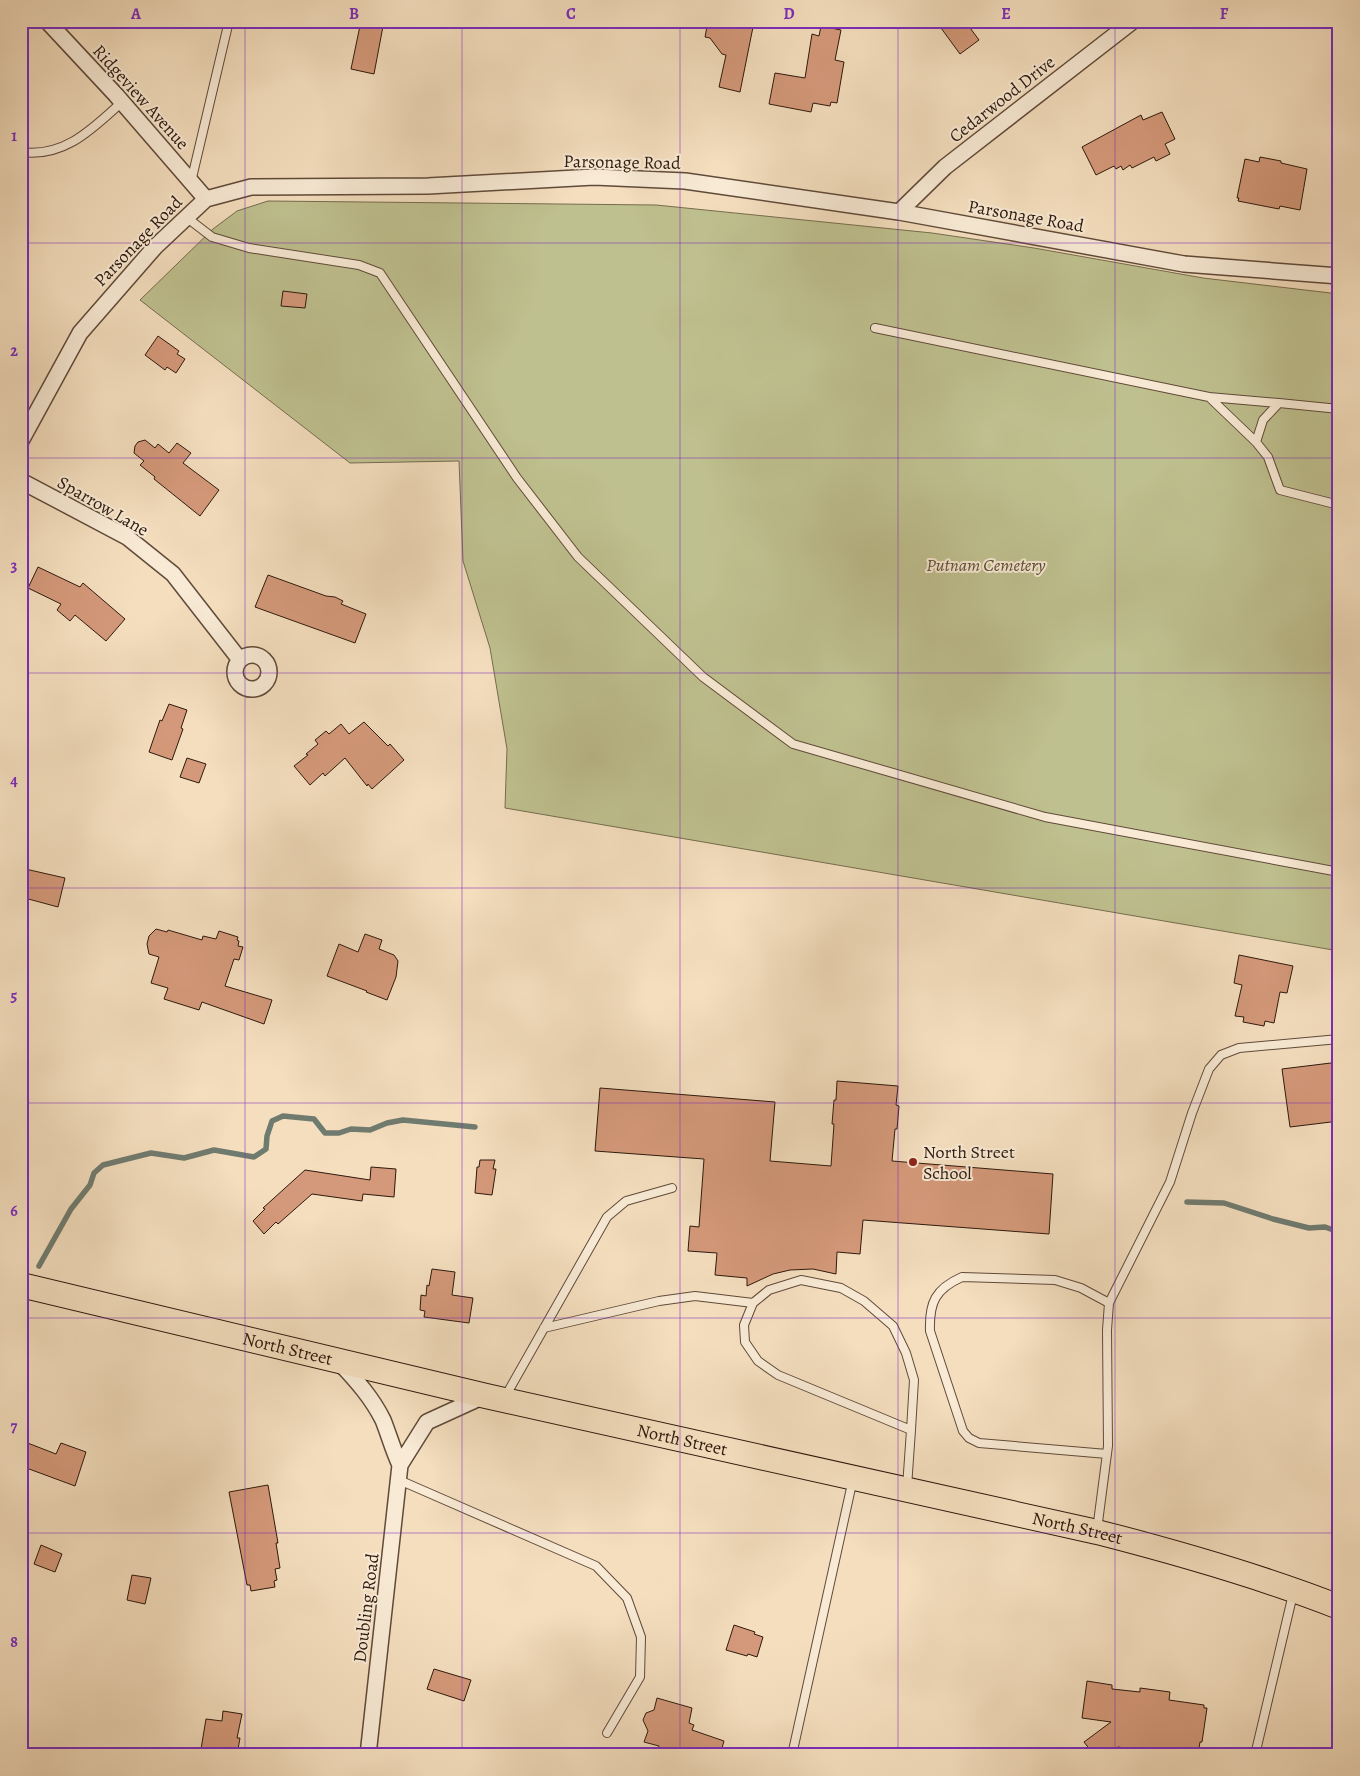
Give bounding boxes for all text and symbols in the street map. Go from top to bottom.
text: A [130,3,142,25]
text: B [349,3,359,25]
text: C [566,3,576,25]
text: D [783,3,795,25]
text: E [1001,3,1011,25]
text: F [1220,3,1229,25]
street label: Ridgeview Avenue [87,39,195,155]
street label: Cedarwood Drive [944,50,1060,148]
text: 1 [11,125,17,147]
street label: Parsonage Road [563,149,681,175]
street label: Parsonage Road [89,190,188,292]
street label: Parsonage Road [966,194,1086,238]
text: 2 [10,340,18,362]
street label: Sparrow Lane [53,470,153,542]
park label: Putnam Cemetery [926,553,1046,577]
text: 3 [11,555,18,577]
text: 4 [10,770,18,792]
text: 5 [11,985,18,1007]
place label: North Street School [923,1140,1015,1185]
marker: North Street School [907,1156,919,1168]
text: 6 [10,1200,18,1222]
street label: North Street [240,1326,335,1371]
text: 7 [11,1416,18,1438]
street label: North Street [635,1418,730,1461]
street label: North Street [1030,1506,1125,1550]
street label: Doubling Road [347,1552,385,1664]
text: 8 [10,1631,18,1653]

